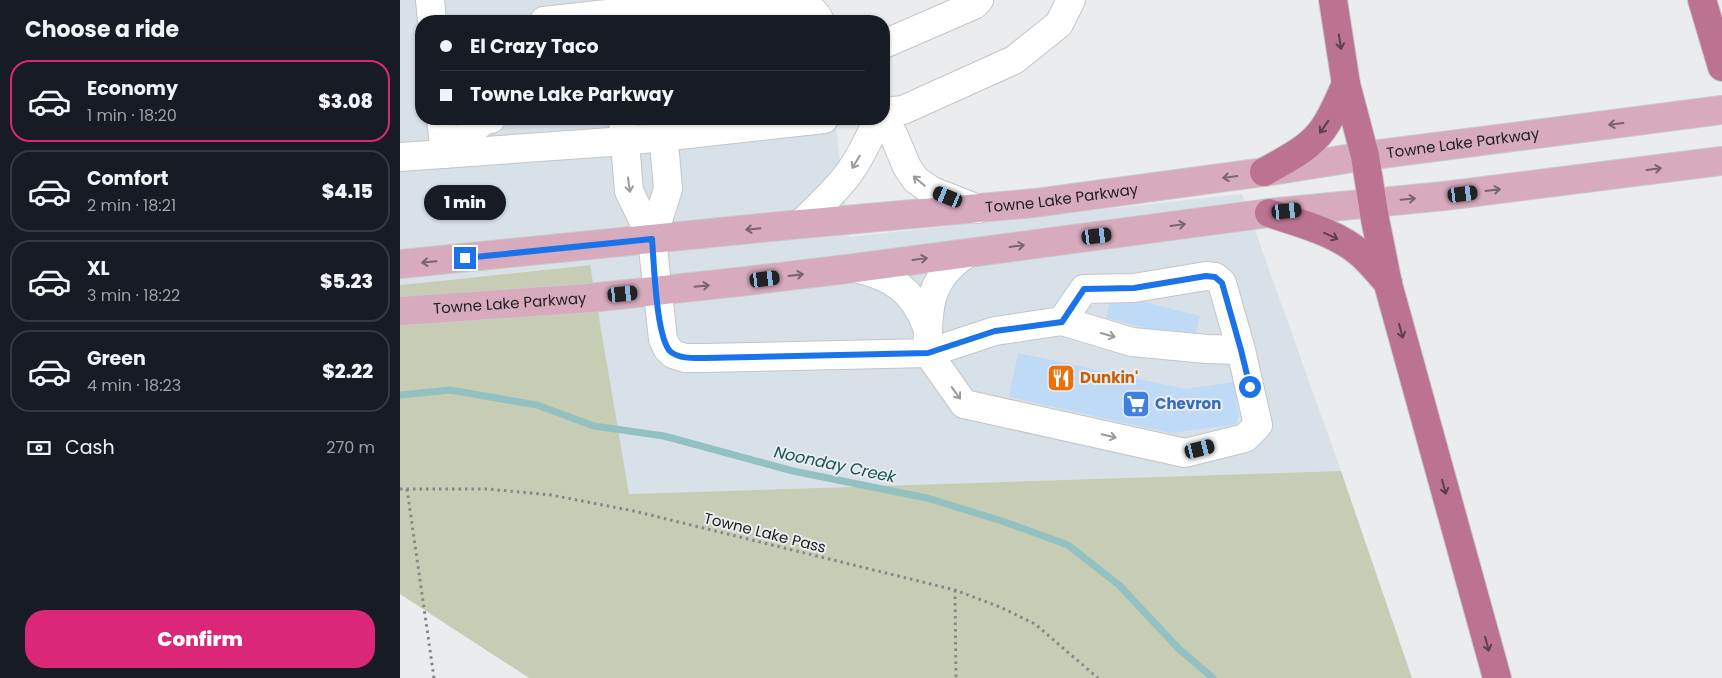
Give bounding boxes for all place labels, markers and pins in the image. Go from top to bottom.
restaurant icon: Dunkin' [1046,363,1076,393]
place label: Dunkin' [1080,367,1138,388]
supermarket icon: Chevron [1121,389,1151,419]
place label: Chevron [1155,393,1221,414]

